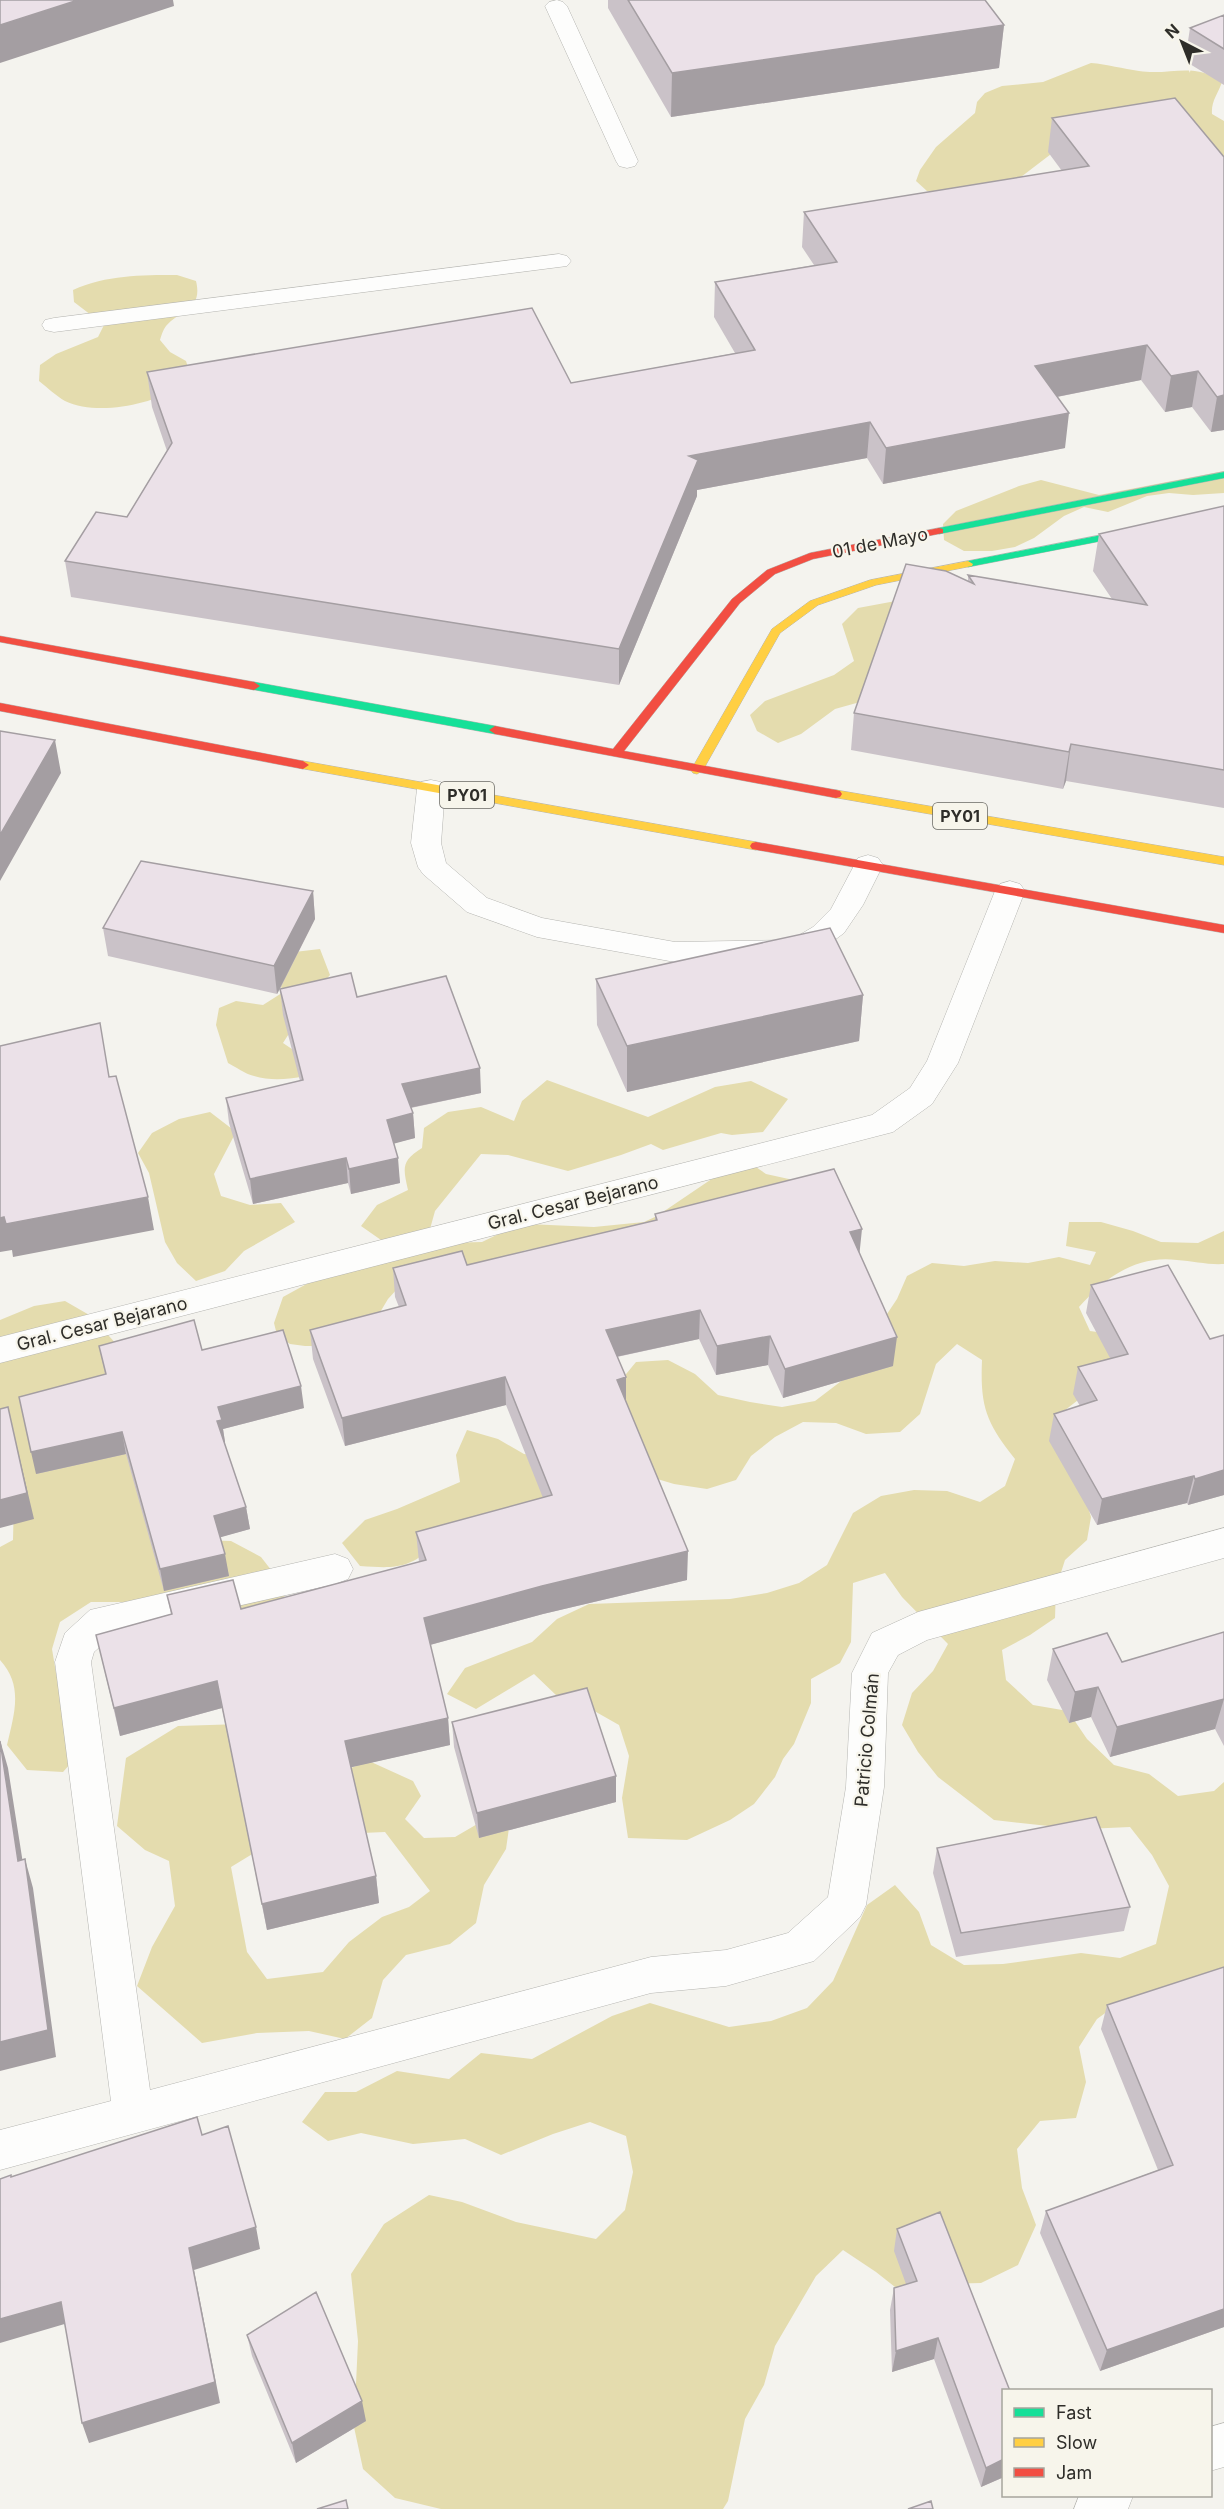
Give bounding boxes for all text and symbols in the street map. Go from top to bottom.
north arrow [1152,12,1212,72]
text: N [1161,19,1183,42]
street label: 01 de Mayo [830,523,930,562]
road number: PY01 [440,782,494,808]
road number: PY01 [933,803,987,829]
street label: Gral. Cesar Bejarano [485,1171,660,1234]
street label: Gral. Cesar Bejarano [14,1292,189,1355]
street label: Patricio Colmán [850,1672,883,1808]
legend [1002,2389,1212,2497]
text: Fast [1056,2402,1092,2423]
text: Slow [1056,2432,1097,2453]
text: Jam [1056,2462,1092,2483]

